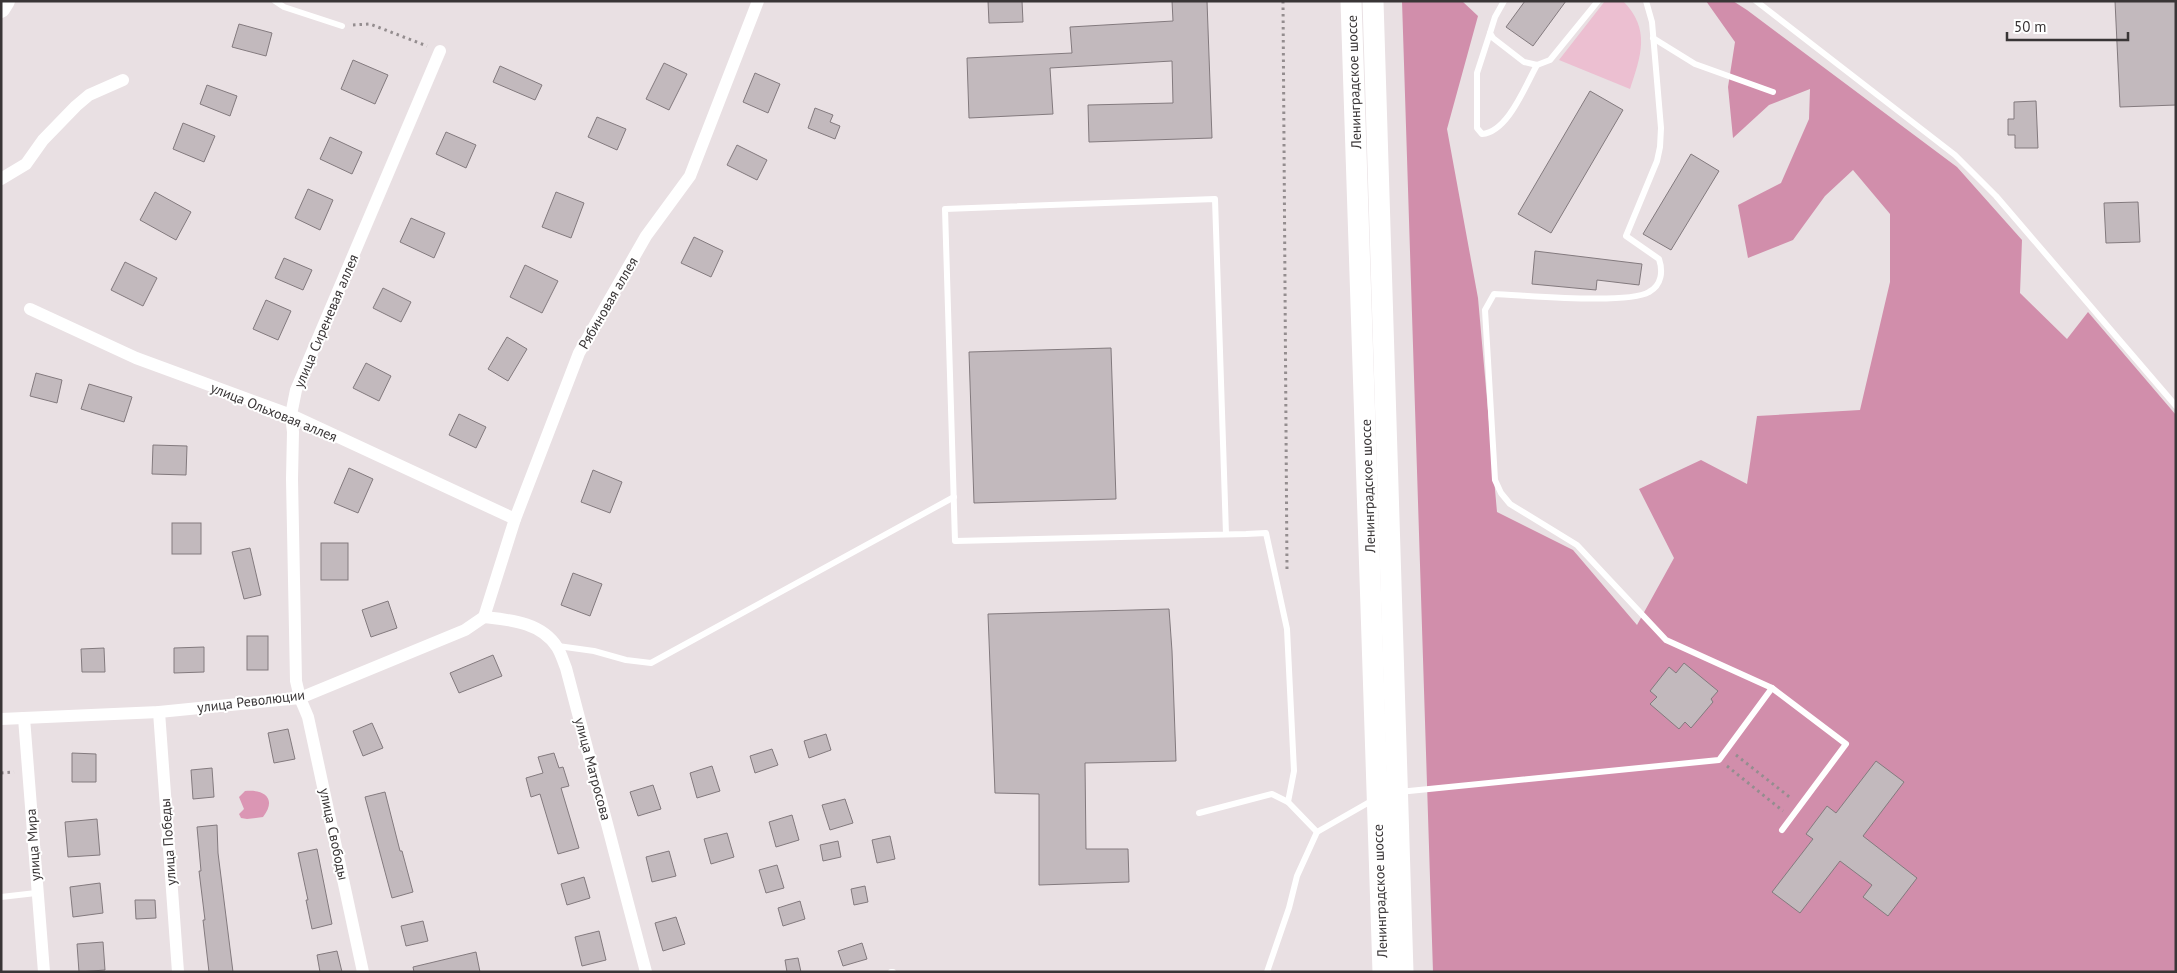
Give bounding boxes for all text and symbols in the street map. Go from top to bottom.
scale bar [2007,10,2128,42]
street label: Ленинградское шоссе [1343,15,1365,150]
text: 50 m [2014,17,2047,36]
street label: улица Сиреневая аллея [290,251,362,391]
street label: Рябиновая аллея [574,254,642,352]
street label: улица Ольховая аллея [208,378,340,446]
street label: Ленинградское шоссе [1357,419,1379,554]
street label: улица Революции [196,685,306,717]
street label: улица Матросова [571,716,615,822]
street label: улица Свободы [315,786,353,882]
street label: улица Победы [156,798,180,886]
street label: улица Мира [21,808,45,882]
street label: Ленинградское шоссе [1369,824,1391,959]

